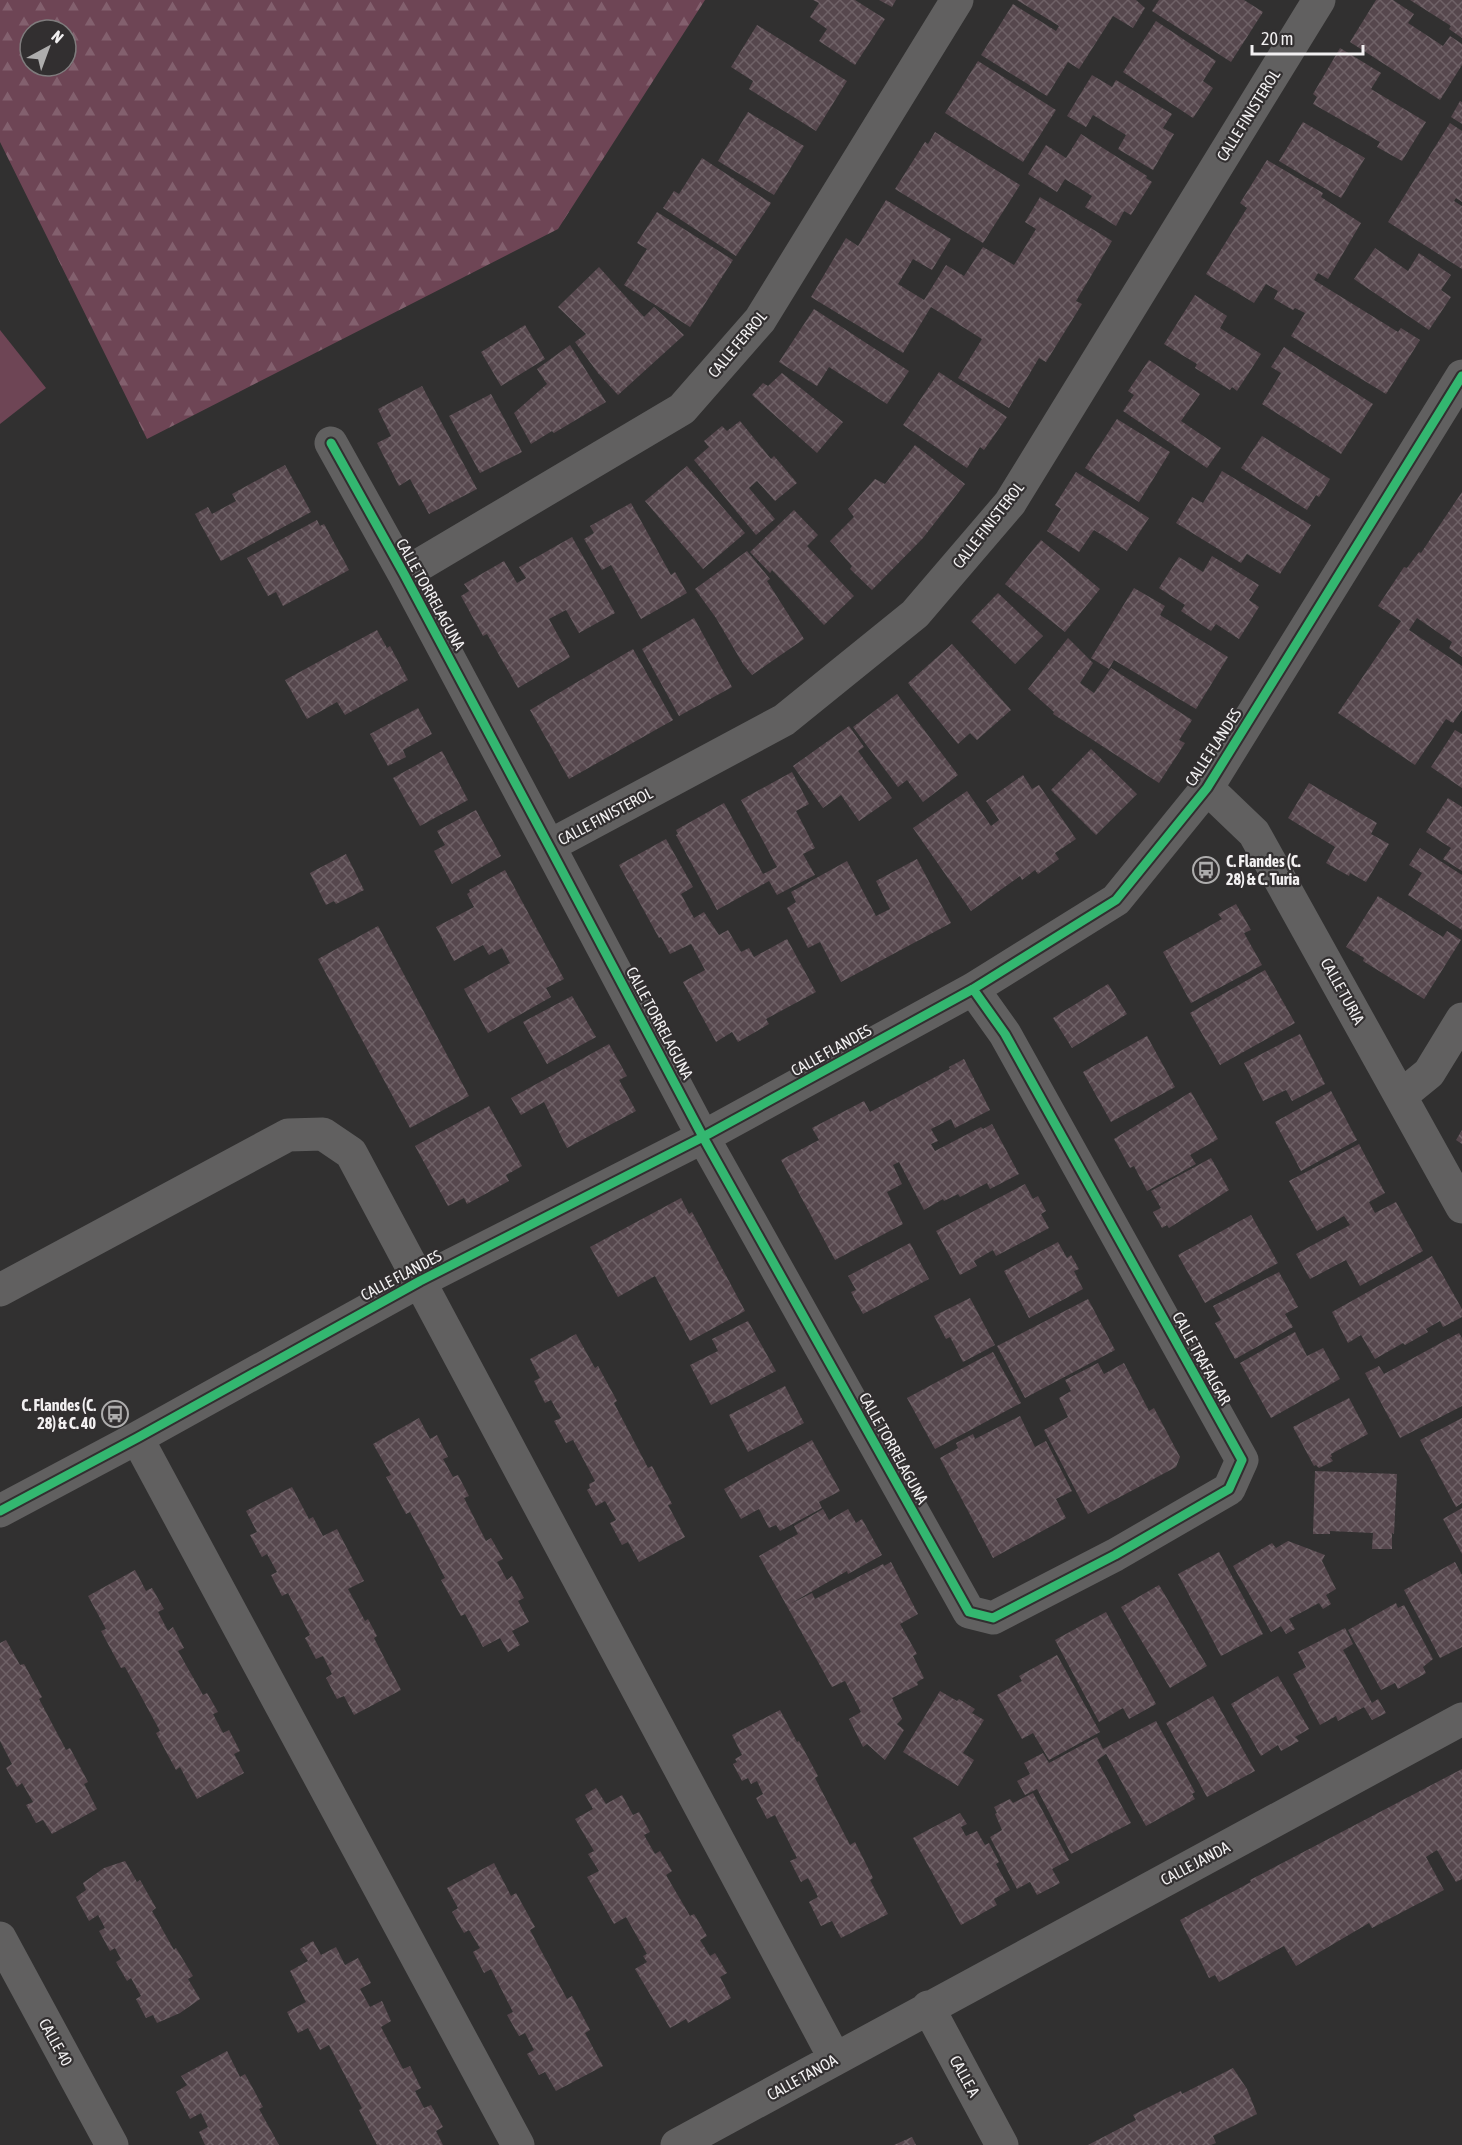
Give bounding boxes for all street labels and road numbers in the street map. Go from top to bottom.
street label: CALLE FINISTEROL [1213,65,1284,164]
street label: CALLE FERROL [704,307,770,381]
street label: CALLE FINISTEROL [949,478,1028,572]
street label: CALLE TORRELAGUNA [393,535,469,653]
street label: CALLE FLANDES [1181,705,1245,789]
street label: CALLE FINISTEROL [555,783,656,848]
street label: CALLE TURIA [1317,955,1369,1027]
street label: CALLE TORRELAGUNA [623,964,697,1082]
street label: CALLE FLANDES [788,1020,874,1079]
street label: CALLE FLANDES [358,1246,445,1304]
street label: CALLE TRAFALGAR [1169,1308,1235,1408]
street label: CALLE TORRELAGUNA [856,1389,932,1507]
street label: CALLE JANDA [1157,1837,1233,1889]
street label: CALLE 40 [36,2015,76,2069]
street label: CALLE TANOA [764,2050,840,2104]
street label: CALLE A [946,2052,984,2100]

